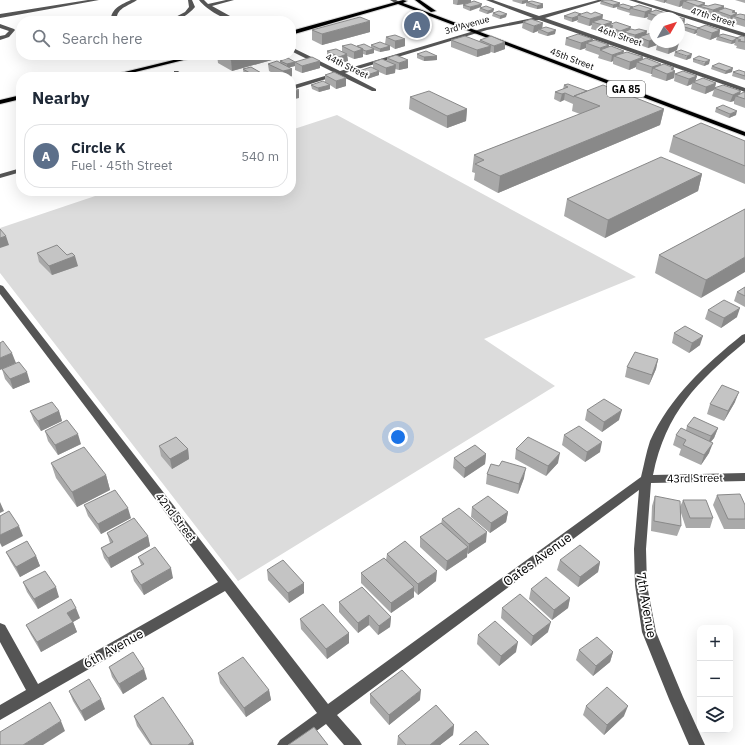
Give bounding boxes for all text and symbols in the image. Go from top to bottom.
street label: 47th Street [690,5,737,28]
pin: A [404,10,430,40]
north arrow [649,12,685,48]
street label: 3rd Avenue [443,13,491,36]
search box [16,16,296,60]
street label: 46th Street [597,23,644,48]
icon: search [30,27,52,49]
text: Search here [62,29,142,48]
street label: 45th Street [549,45,596,72]
street label: 44th Street [324,51,370,81]
road number: GA 85 [607,81,645,97]
text: Nearby [32,87,90,109]
text: Circle K [71,138,126,157]
text: A [42,148,50,165]
text: 540 m [241,148,279,165]
text: Fuel · 45th Street [71,157,173,174]
your location [388,427,408,447]
street label: 43rd Street [667,471,723,485]
street label: 42nd Street [152,490,200,545]
street label: Oates Avenue [500,529,575,590]
street label: 7th Avenue [632,571,661,639]
street label: 6th Avenue [80,625,146,672]
map controls [697,625,733,733]
button: + [697,625,733,661]
button: − [697,661,733,697]
button: layers [697,697,733,733]

